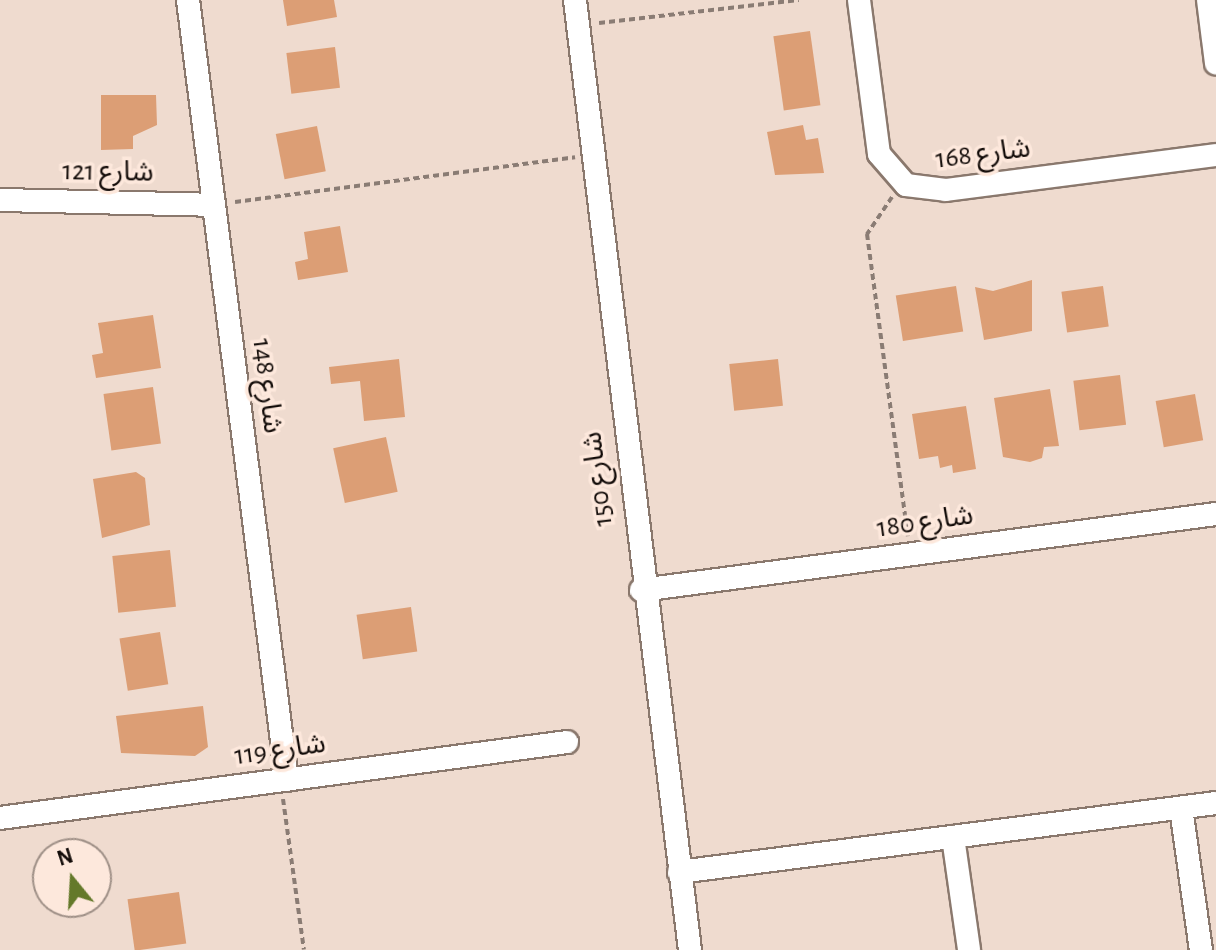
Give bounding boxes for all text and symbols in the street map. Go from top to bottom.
street label: شارع 168 [934,132,1032,176]
street label: شارع 121 [62,154,154,190]
street label: شارع 148 [245,337,289,435]
street label: شارع 150 [576,430,620,528]
street label: شارع 180 [875,499,975,545]
street label: شارع 119 [232,727,328,773]
north arrow [32,838,112,918]
text: N [55,844,76,870]

